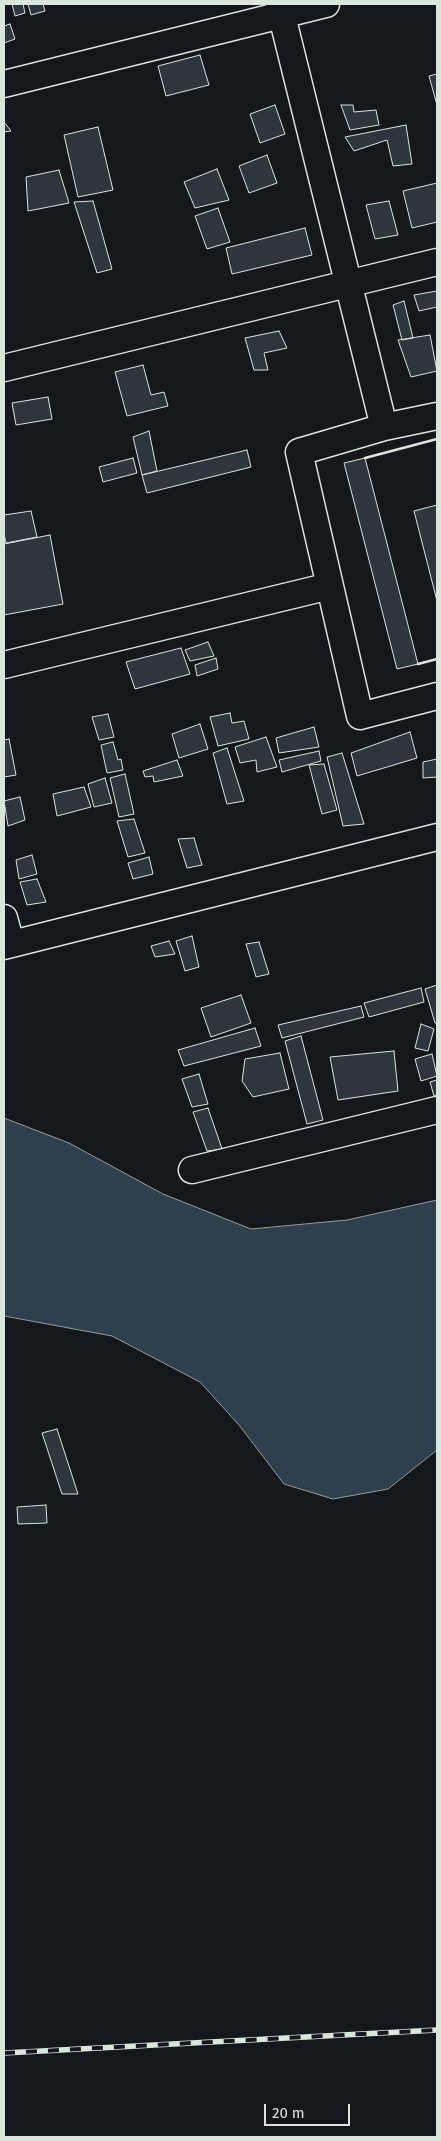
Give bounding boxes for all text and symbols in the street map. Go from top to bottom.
scale bar [266,2094,352,2126]
text: 20 m [272,2104,305,2122]

